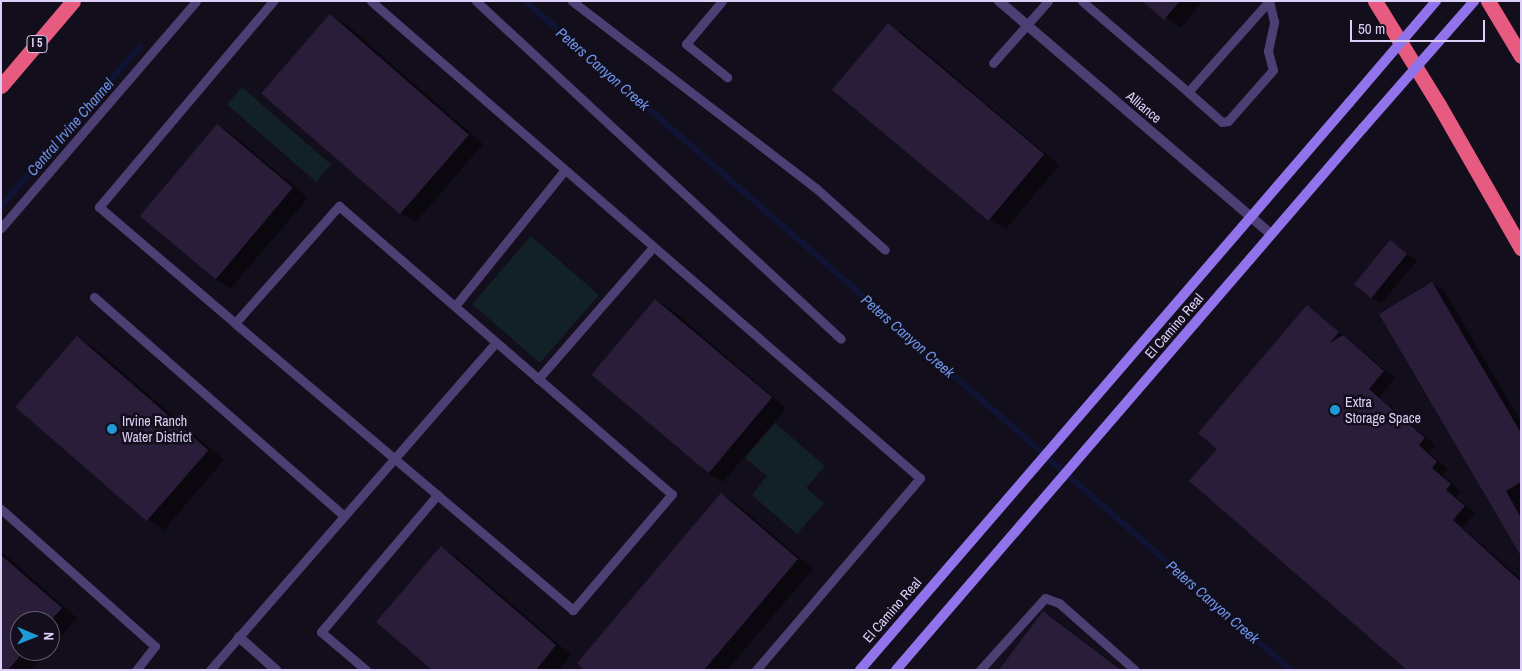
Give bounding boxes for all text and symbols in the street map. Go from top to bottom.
scale bar [1352,10,1487,42]
text: 50 m [1358,18,1385,39]
water label: Peters Canyon Creek [553,24,653,114]
road number: I 5 [26,34,48,54]
water label: Central Irvine Channel [23,75,117,179]
street label: Alliance [1123,87,1165,127]
street label: El Camino Real [1141,290,1207,362]
water label: Peters Canyon Creek [858,291,958,381]
place label: Extra Storage Space [1345,394,1421,427]
marker: Extra Storage Space [1329,404,1341,416]
place label: Irvine Ranch Water District [122,413,192,446]
marker: Irvine Ranch Water District [106,423,118,435]
water label: Peters Canyon Creek [1163,557,1263,647]
street label: El Camino Real [859,574,925,646]
north arrow [10,611,60,661]
text: N [40,632,58,641]

